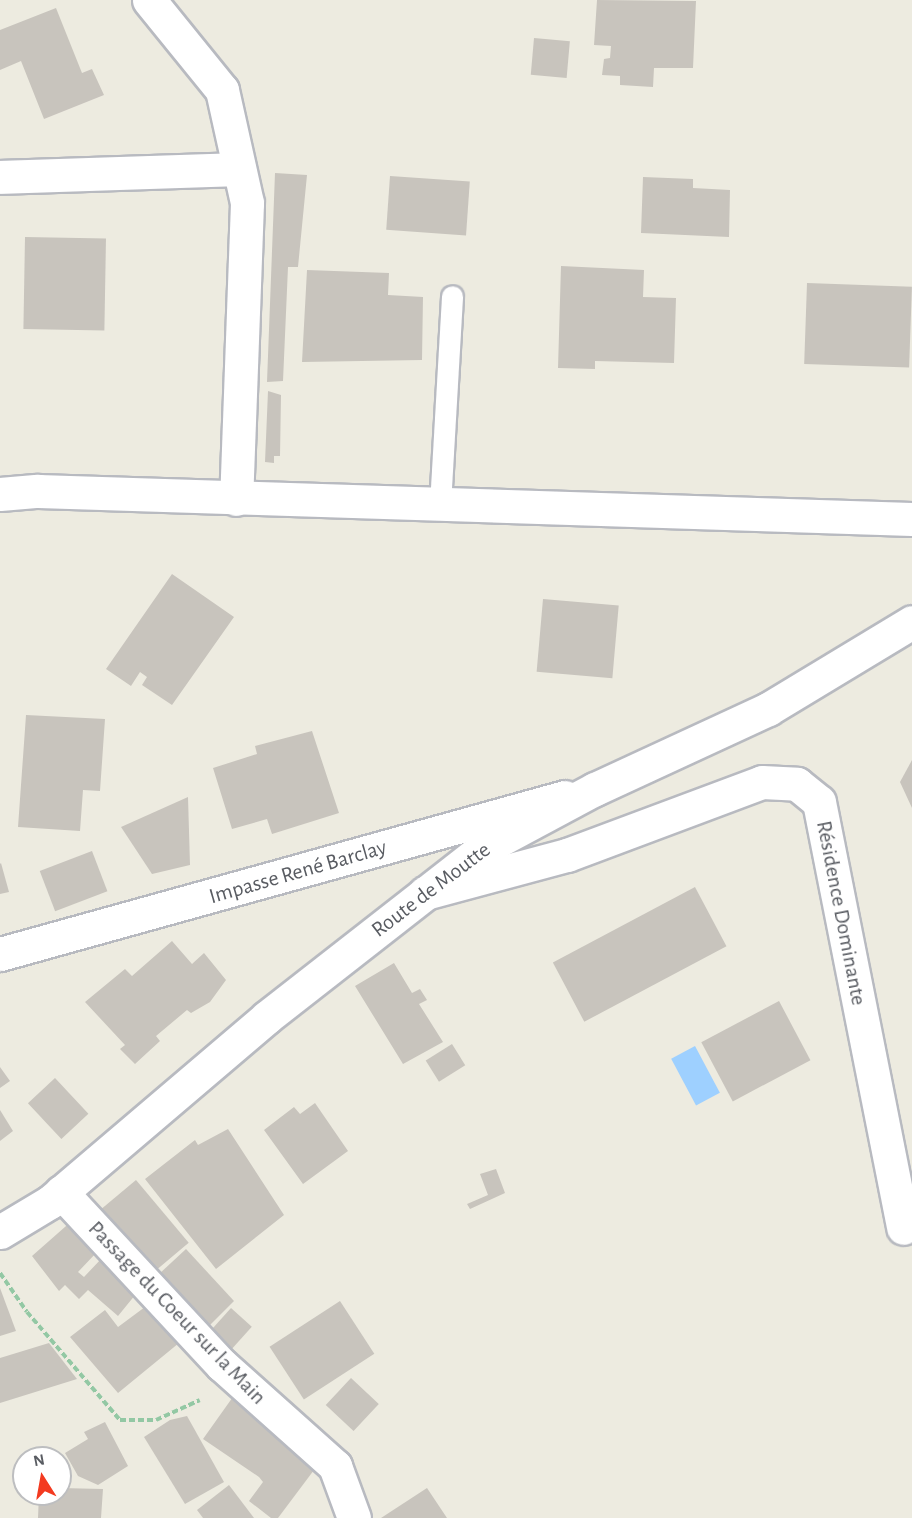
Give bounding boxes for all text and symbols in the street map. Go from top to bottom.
street label: Résidence Dominante [810,819,872,1007]
street label: Impasse René Barclay [206,834,390,910]
street label: Route de Moutte [366,837,496,943]
street label: Passage du Coeur sur la Main [82,1216,272,1410]
north arrow [12,1446,72,1506]
text: N [32,1451,46,1469]

